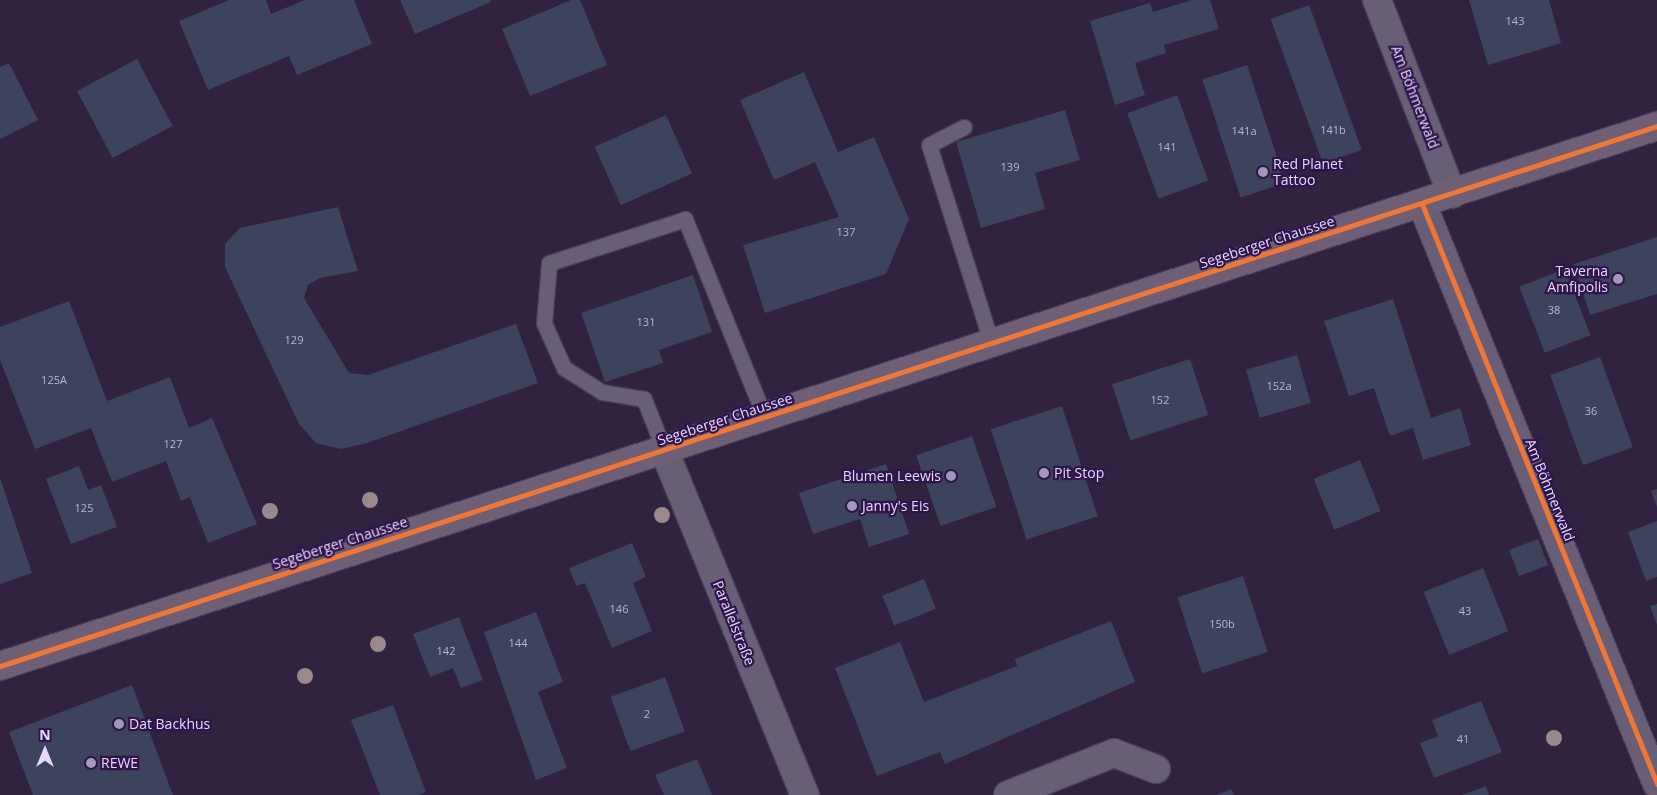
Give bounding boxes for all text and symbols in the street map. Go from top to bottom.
house number: 143 [1506,14,1524,28]
street label: Am Böhmerwald [1388,43,1442,151]
house number: 141b [1320,123,1346,137]
house number: 141a [1232,124,1256,138]
house number: 141 [1158,140,1176,154]
place label: Red Planet Tattoo [1273,156,1343,188]
house number: 139 [1001,160,1019,174]
marker: Red Planet Tattoo [1257,166,1269,178]
street label: Segeberger Chaussee [1197,212,1337,272]
house number: 137 [837,225,855,239]
place label: Taverna Amfipolis [1547,263,1608,296]
marker: Taverna Amfipolis [1612,273,1624,285]
house number: 38 [1548,303,1560,317]
house number: 131 [637,315,655,329]
house number: 129 [285,333,303,347]
house number: 125A [41,373,67,387]
house number: 152a [1267,379,1291,393]
street label: Segeberger Chaussee [655,389,795,449]
house number: 152 [1151,393,1169,407]
house number: 36 [1585,404,1597,418]
street label: Am Böhmerwald [1522,436,1578,544]
house number: 127 [164,437,182,451]
place label: Pit Stop [1054,465,1104,481]
marker: Pit Stop [1038,467,1050,479]
place label: Blumen Leewis [843,468,941,484]
marker: Blumen Leewis [945,470,957,482]
place label: Janny's Eis [862,498,929,514]
marker: Janny's Eis [846,500,858,512]
house number: 125 [75,501,93,515]
street label: Segeberger Chaussee [270,513,410,573]
street label: Parallelstraße [709,578,759,668]
house number: 146 [610,602,628,616]
house number: 43 [1459,604,1471,618]
house number: 150b [1209,617,1235,631]
house number: 144 [509,636,527,650]
house number: 142 [437,644,455,658]
house number: 2 [644,707,650,721]
place label: Dat Backhus [129,716,210,732]
marker: Dat Backhus [113,718,125,730]
north arrow [20,725,70,775]
text: N [39,725,51,744]
house number: 41 [1457,732,1469,746]
place label: REWE [101,755,138,771]
marker: REWE [85,757,97,769]

